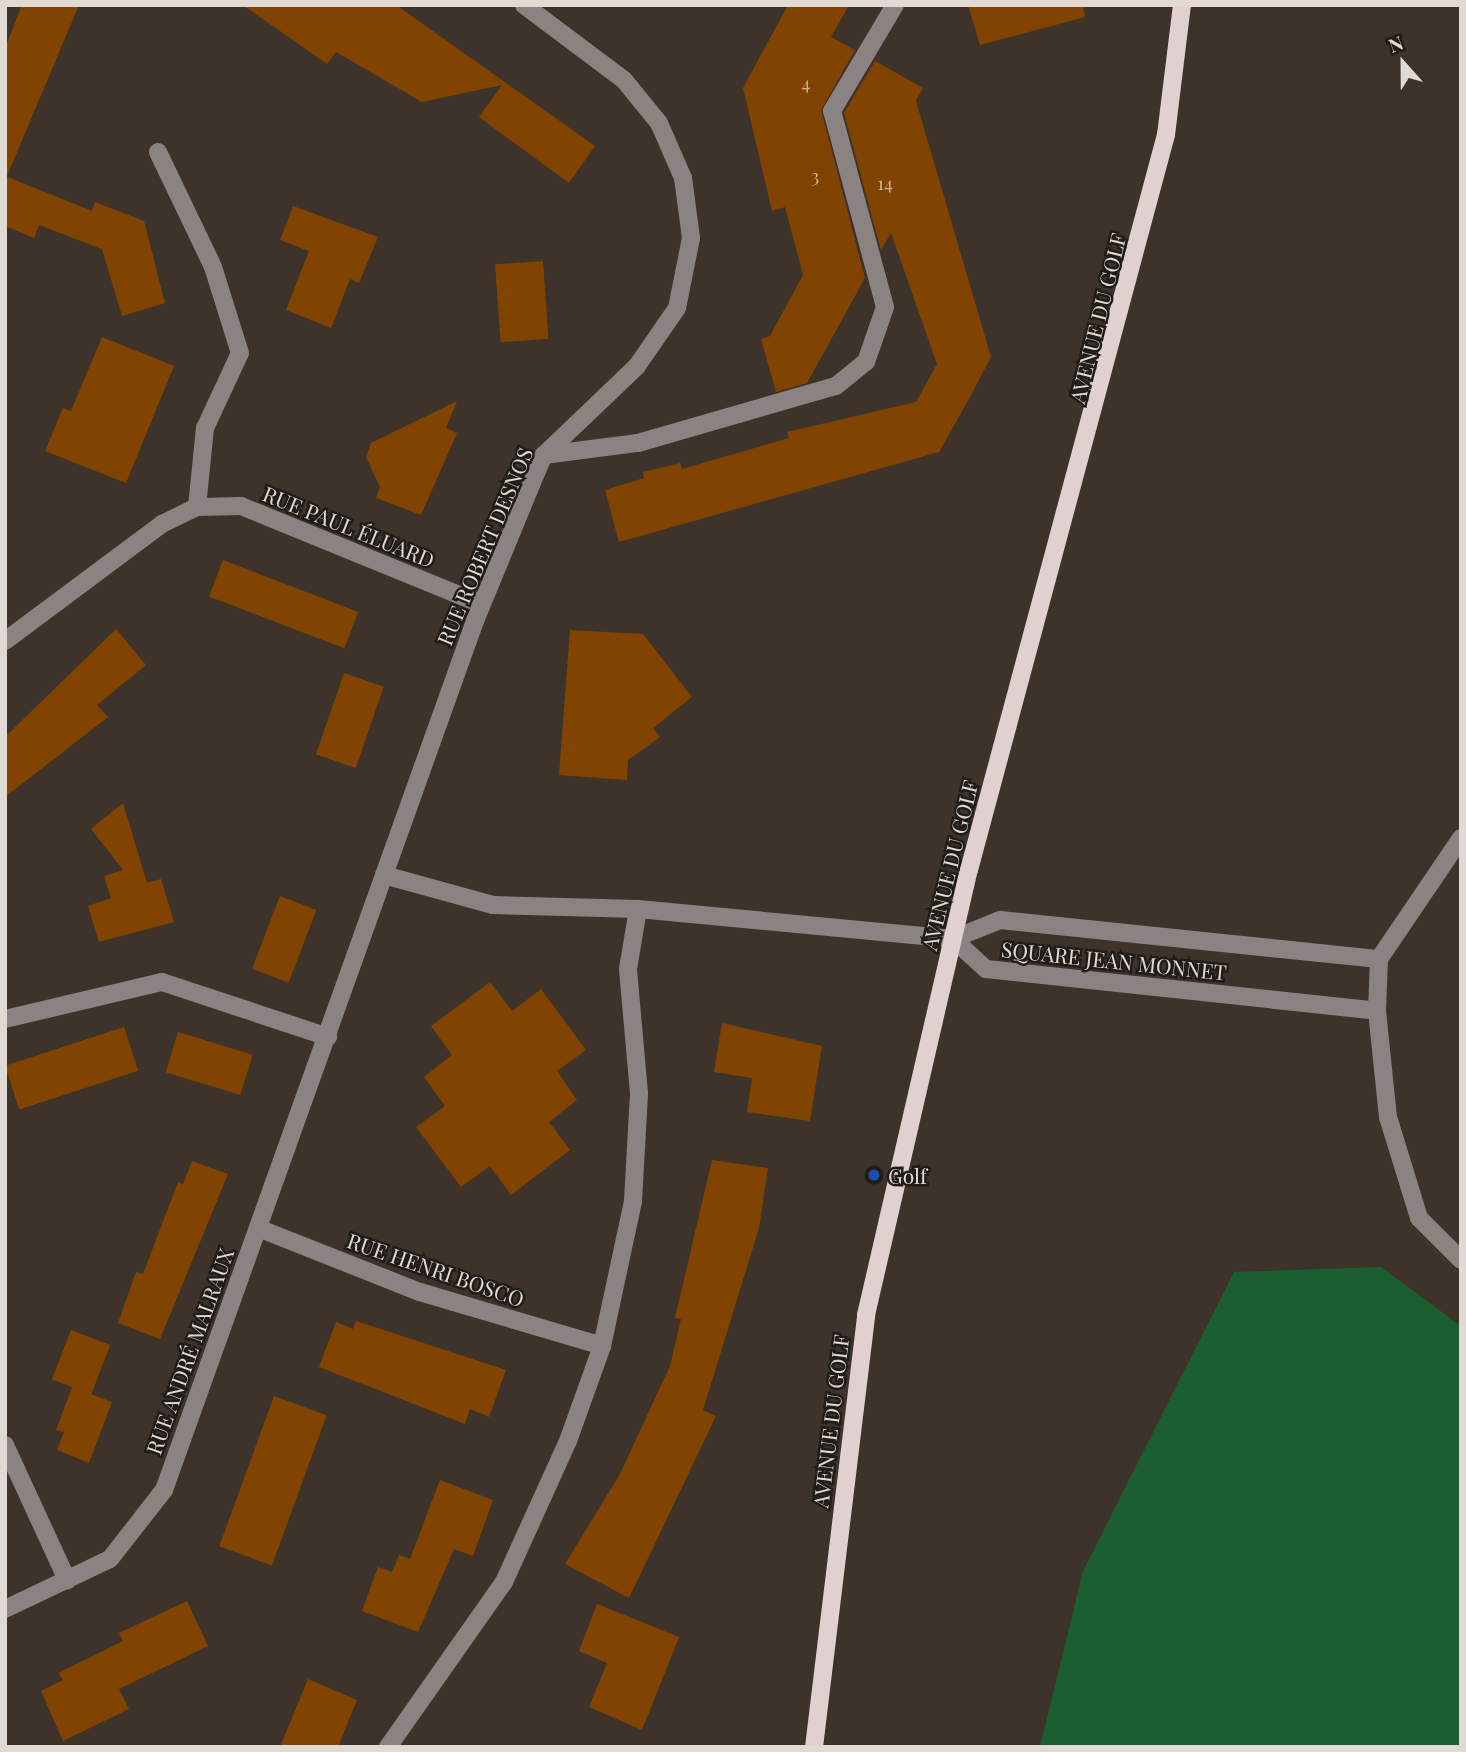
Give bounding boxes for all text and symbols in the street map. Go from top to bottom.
north arrow [1368,28,1438,98]
text: N [1384,29,1407,58]
house number: 4 [802,72,810,94]
house number: 3 [811,165,819,187]
house number: 14 [877,172,893,194]
street label: AVENUE DU GOLF [1064,230,1130,406]
street label: RUE ROBERT DESNOS [431,443,537,649]
street label: RUE PAUL ÉLUARD [260,480,438,572]
street label: AVENUE DU GOLF [916,777,982,953]
street label: SQUARE JEAN MONNET [1000,936,1228,984]
place label: Golf [888,1162,927,1188]
marker: Golf [866,1167,882,1183]
street label: RUE HENRI BOSCO [344,1227,528,1311]
street label: RUE ANDRÉ MALRAUX [140,1244,238,1458]
street label: AVENUE DU GOLF [807,1333,853,1509]

